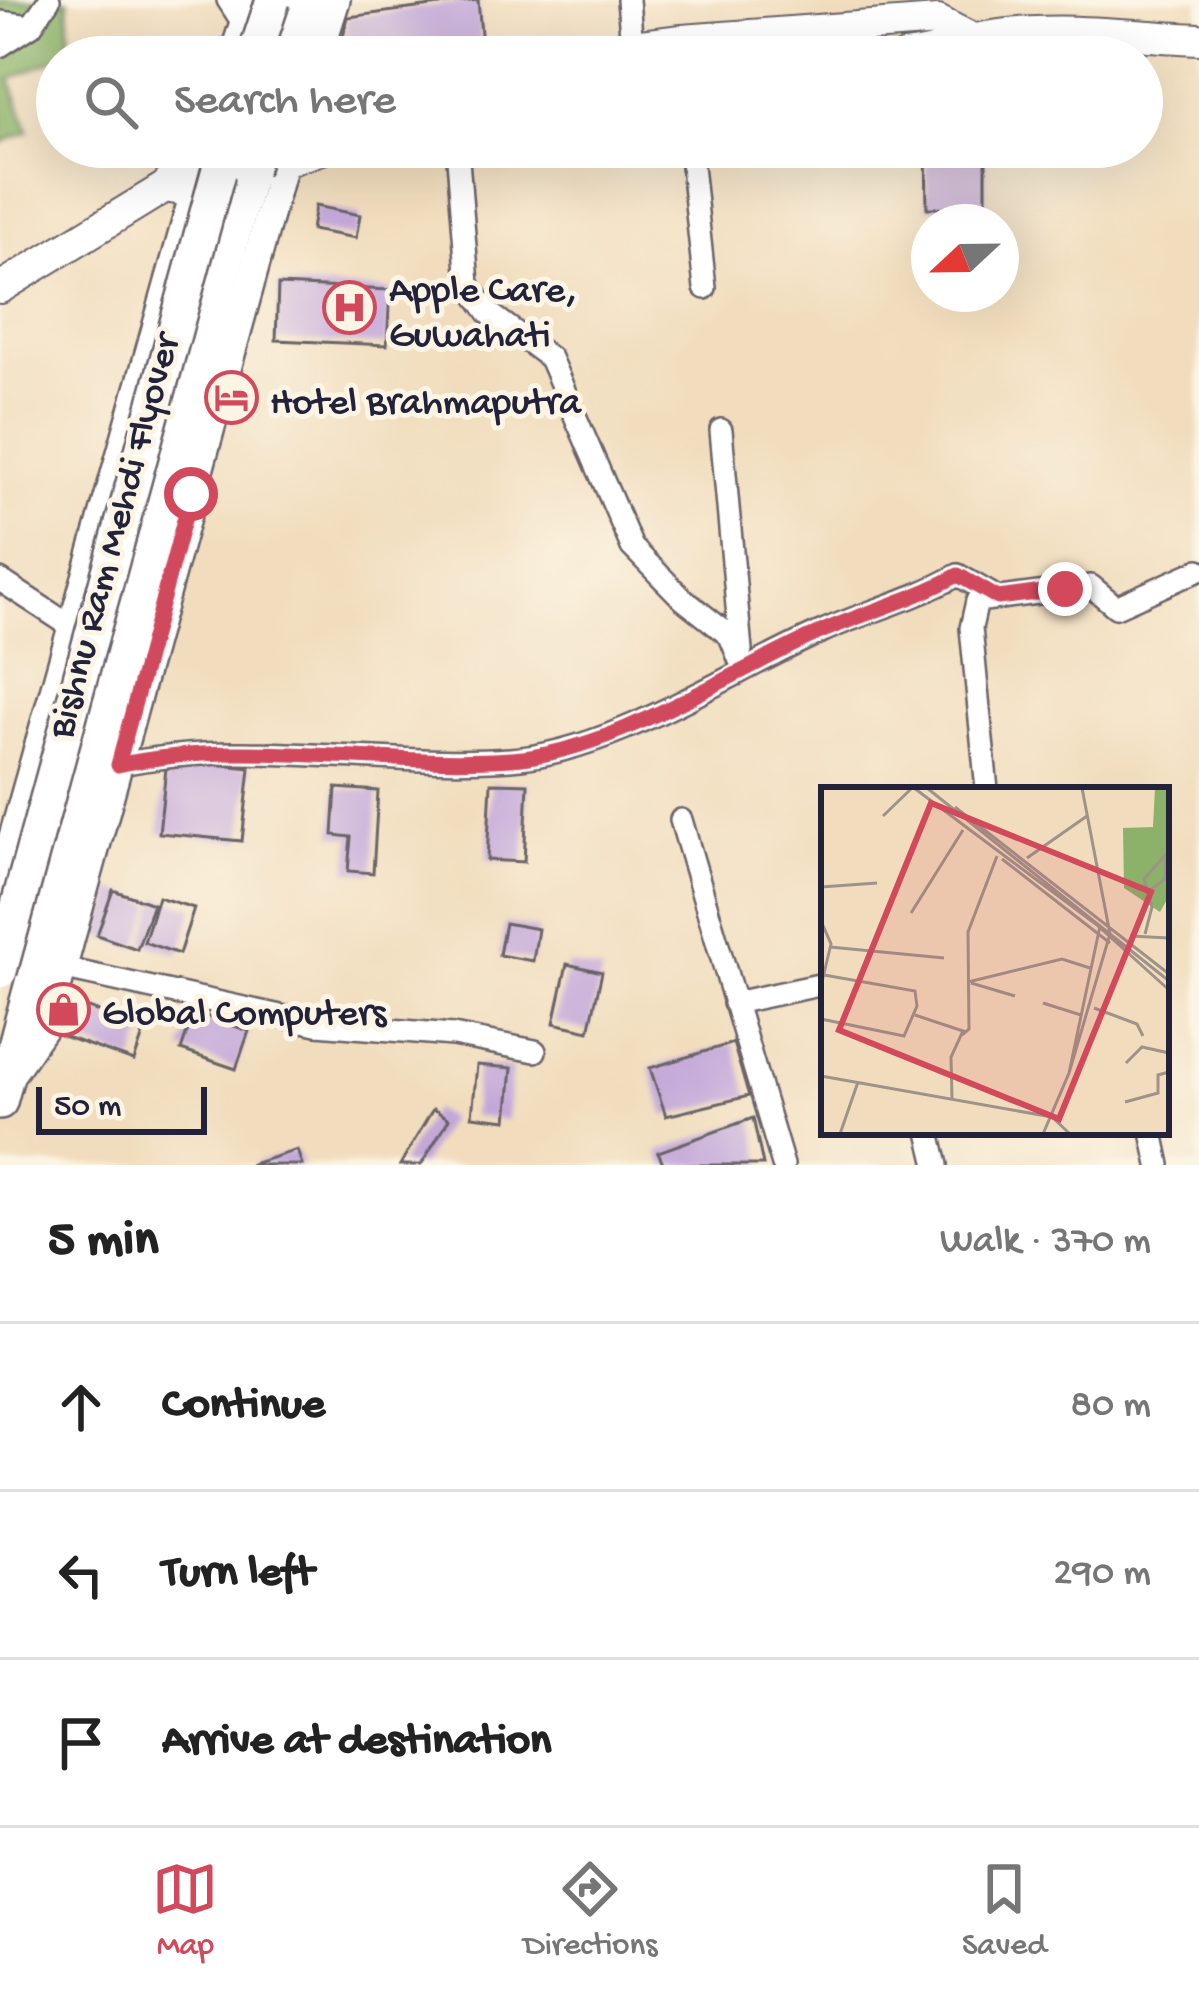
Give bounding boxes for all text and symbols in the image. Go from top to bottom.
search box [36,36,1163,168]
icon: search [78,69,144,135]
text: Search here [174,76,396,129]
north arrow [911,204,1019,312]
place label: Apple Care, Guwahati [389,270,577,361]
hospital icon: Apple Care, Guwahati [322,280,378,336]
street label: Bishnu Ram Mehdi Flyover [40,327,194,745]
hotel icon: Hotel Brahmaputra [203,370,259,426]
place label: Hotel Brahmaputra [270,382,582,428]
route start [164,467,218,521]
route end [1038,562,1092,616]
inset map [821,787,1169,1135]
shop icon: Global Computers [35,981,91,1037]
place label: Global Computers [102,993,388,1039]
scale bar [36,1081,207,1134]
text: 50 m [54,1089,121,1127]
text: 5 min [48,1213,158,1273]
text: Walk · 370 m [940,1220,1151,1266]
icon: ahead [48,1374,114,1440]
text: Continue [162,1380,325,1433]
text: 80 m [1071,1384,1151,1430]
icon: left [48,1542,114,1608]
text: Turn left [162,1548,314,1601]
text: 290 m [1053,1552,1151,1598]
icon: arrive [48,1710,114,1776]
text: Arrive at destination [162,1716,551,1769]
tab: Map [152,1856,218,1966]
tab: Directions [523,1856,657,1966]
tab: Saved [962,1856,1047,1966]

